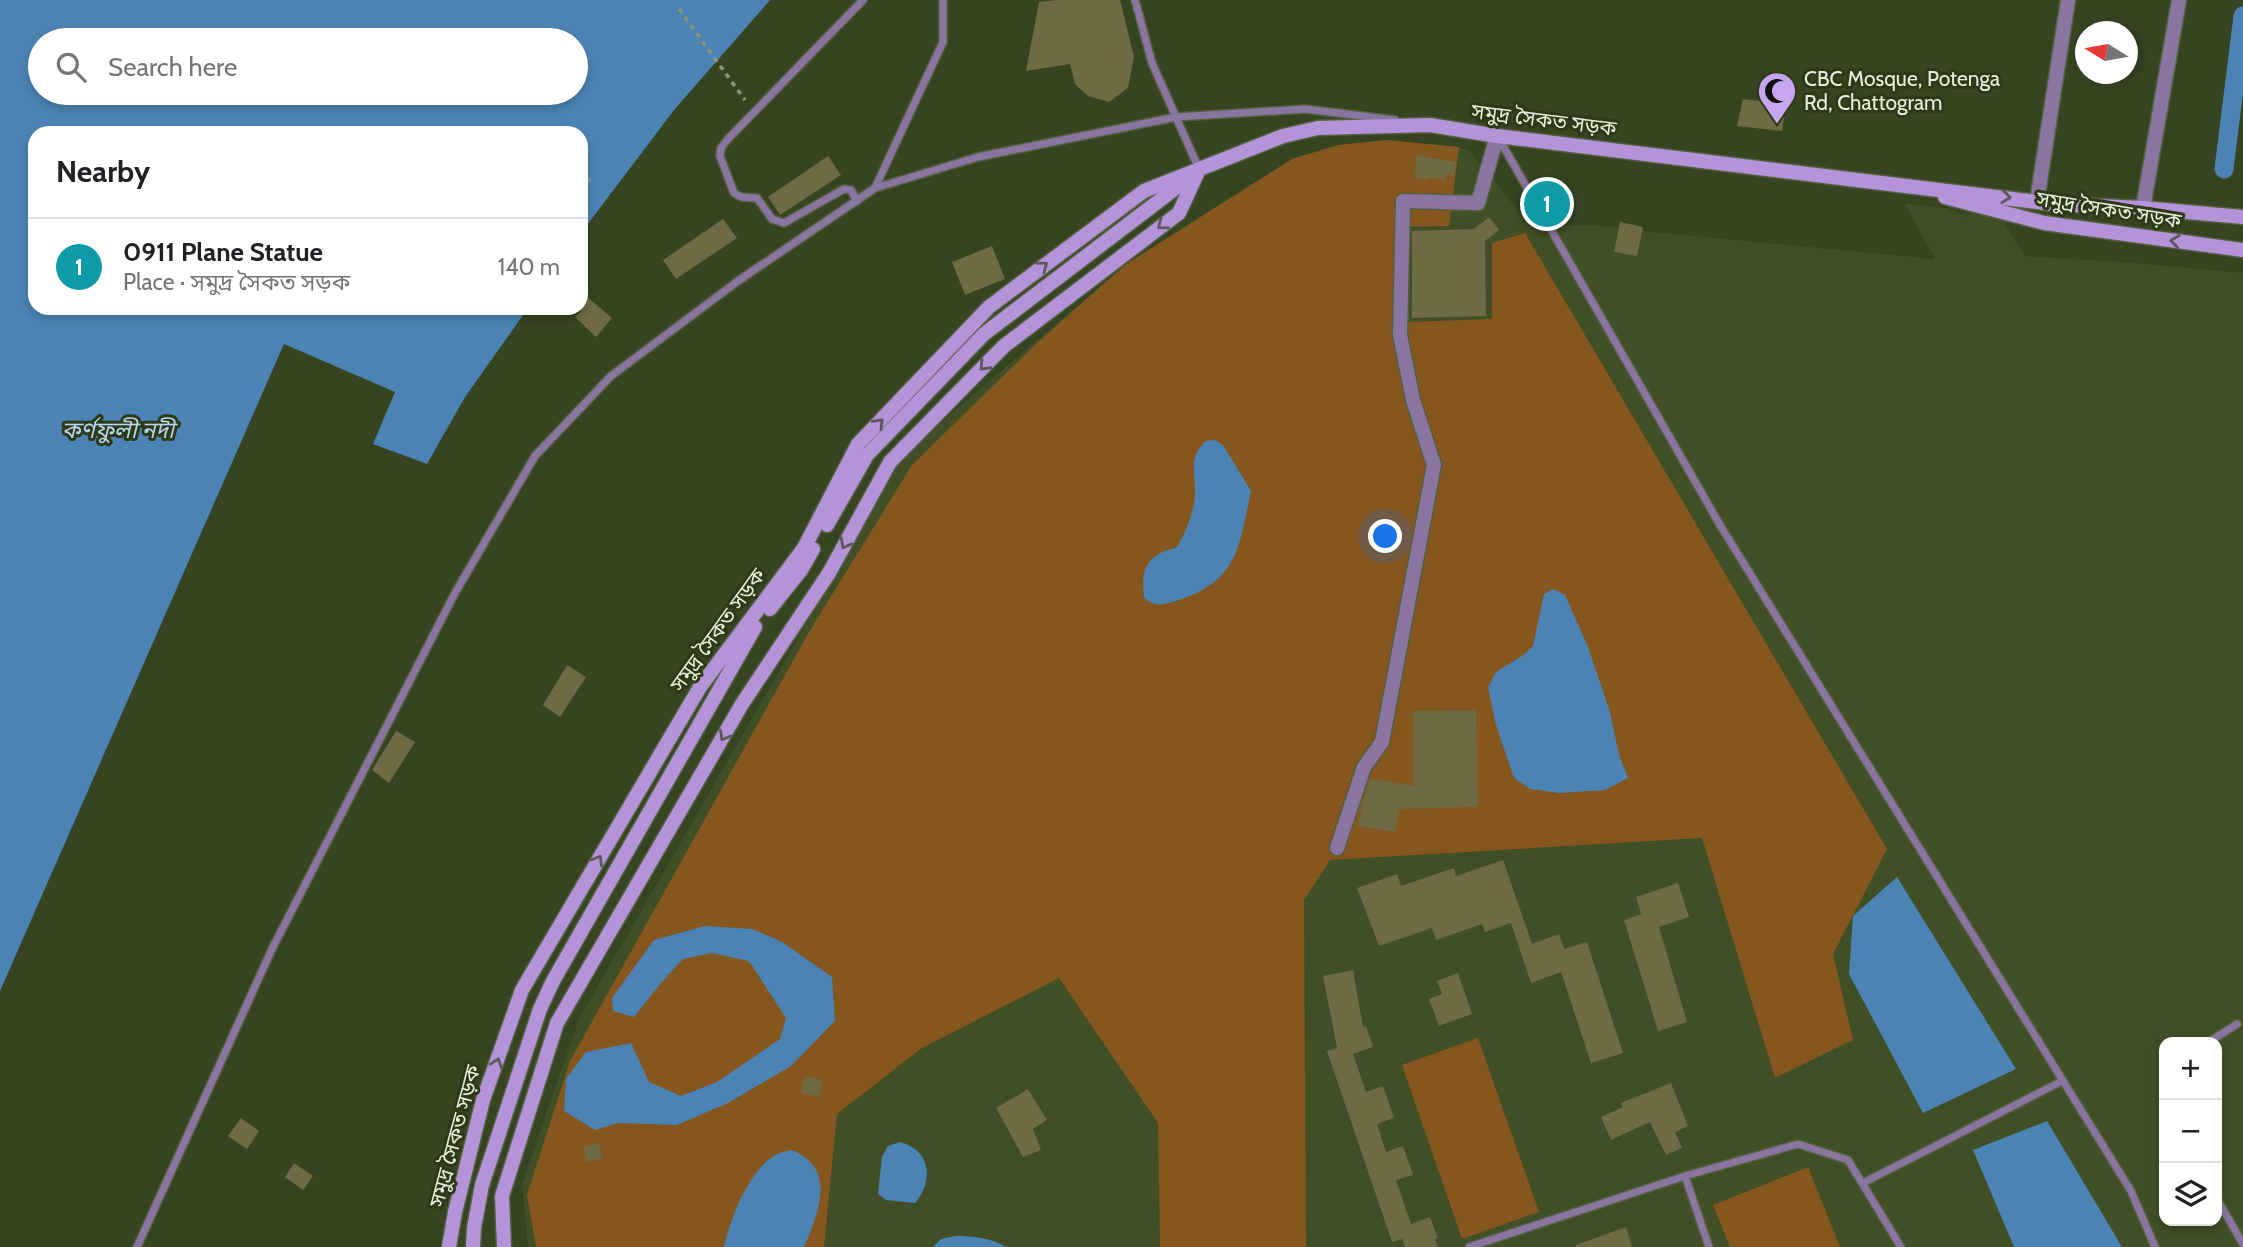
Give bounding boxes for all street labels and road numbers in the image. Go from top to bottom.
street label: সমুদ্র সৈকত সড়ক [1469,98,1619,141]
street label: সমুদ্র সৈকত সড়ক [2034,186,2184,233]
street label: সমুদ্র সৈকত সড়ক [664,562,771,697]
street label: সমুদ্র সৈকত সড়ক [423,1061,486,1211]

